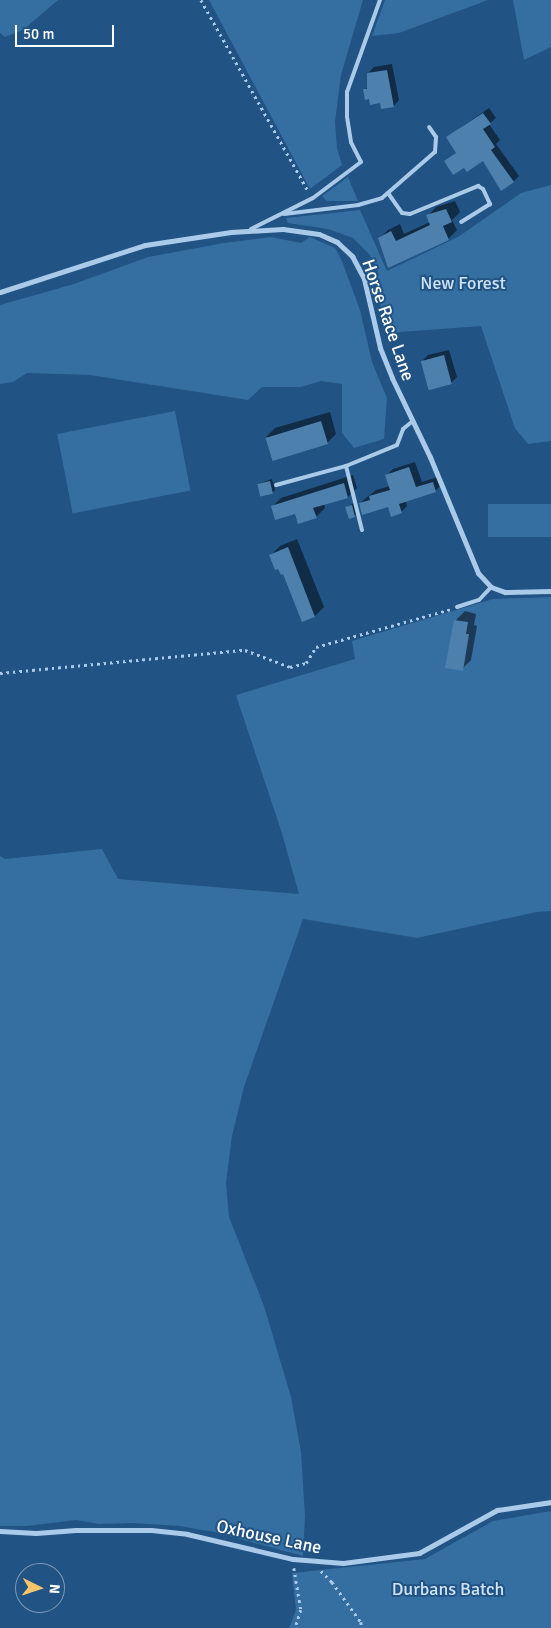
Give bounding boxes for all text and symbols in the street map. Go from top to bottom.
scale bar [18,15,116,47]
text: 50 m [23,25,54,43]
street label: Horse Race Lane [357,256,419,384]
park label: New Forest [420,272,506,294]
street label: Oxhouse Lane [214,1515,324,1559]
north arrow [15,1563,65,1613]
park label: Durbans Batch [392,1578,504,1600]
text: N [46,1584,63,1594]

